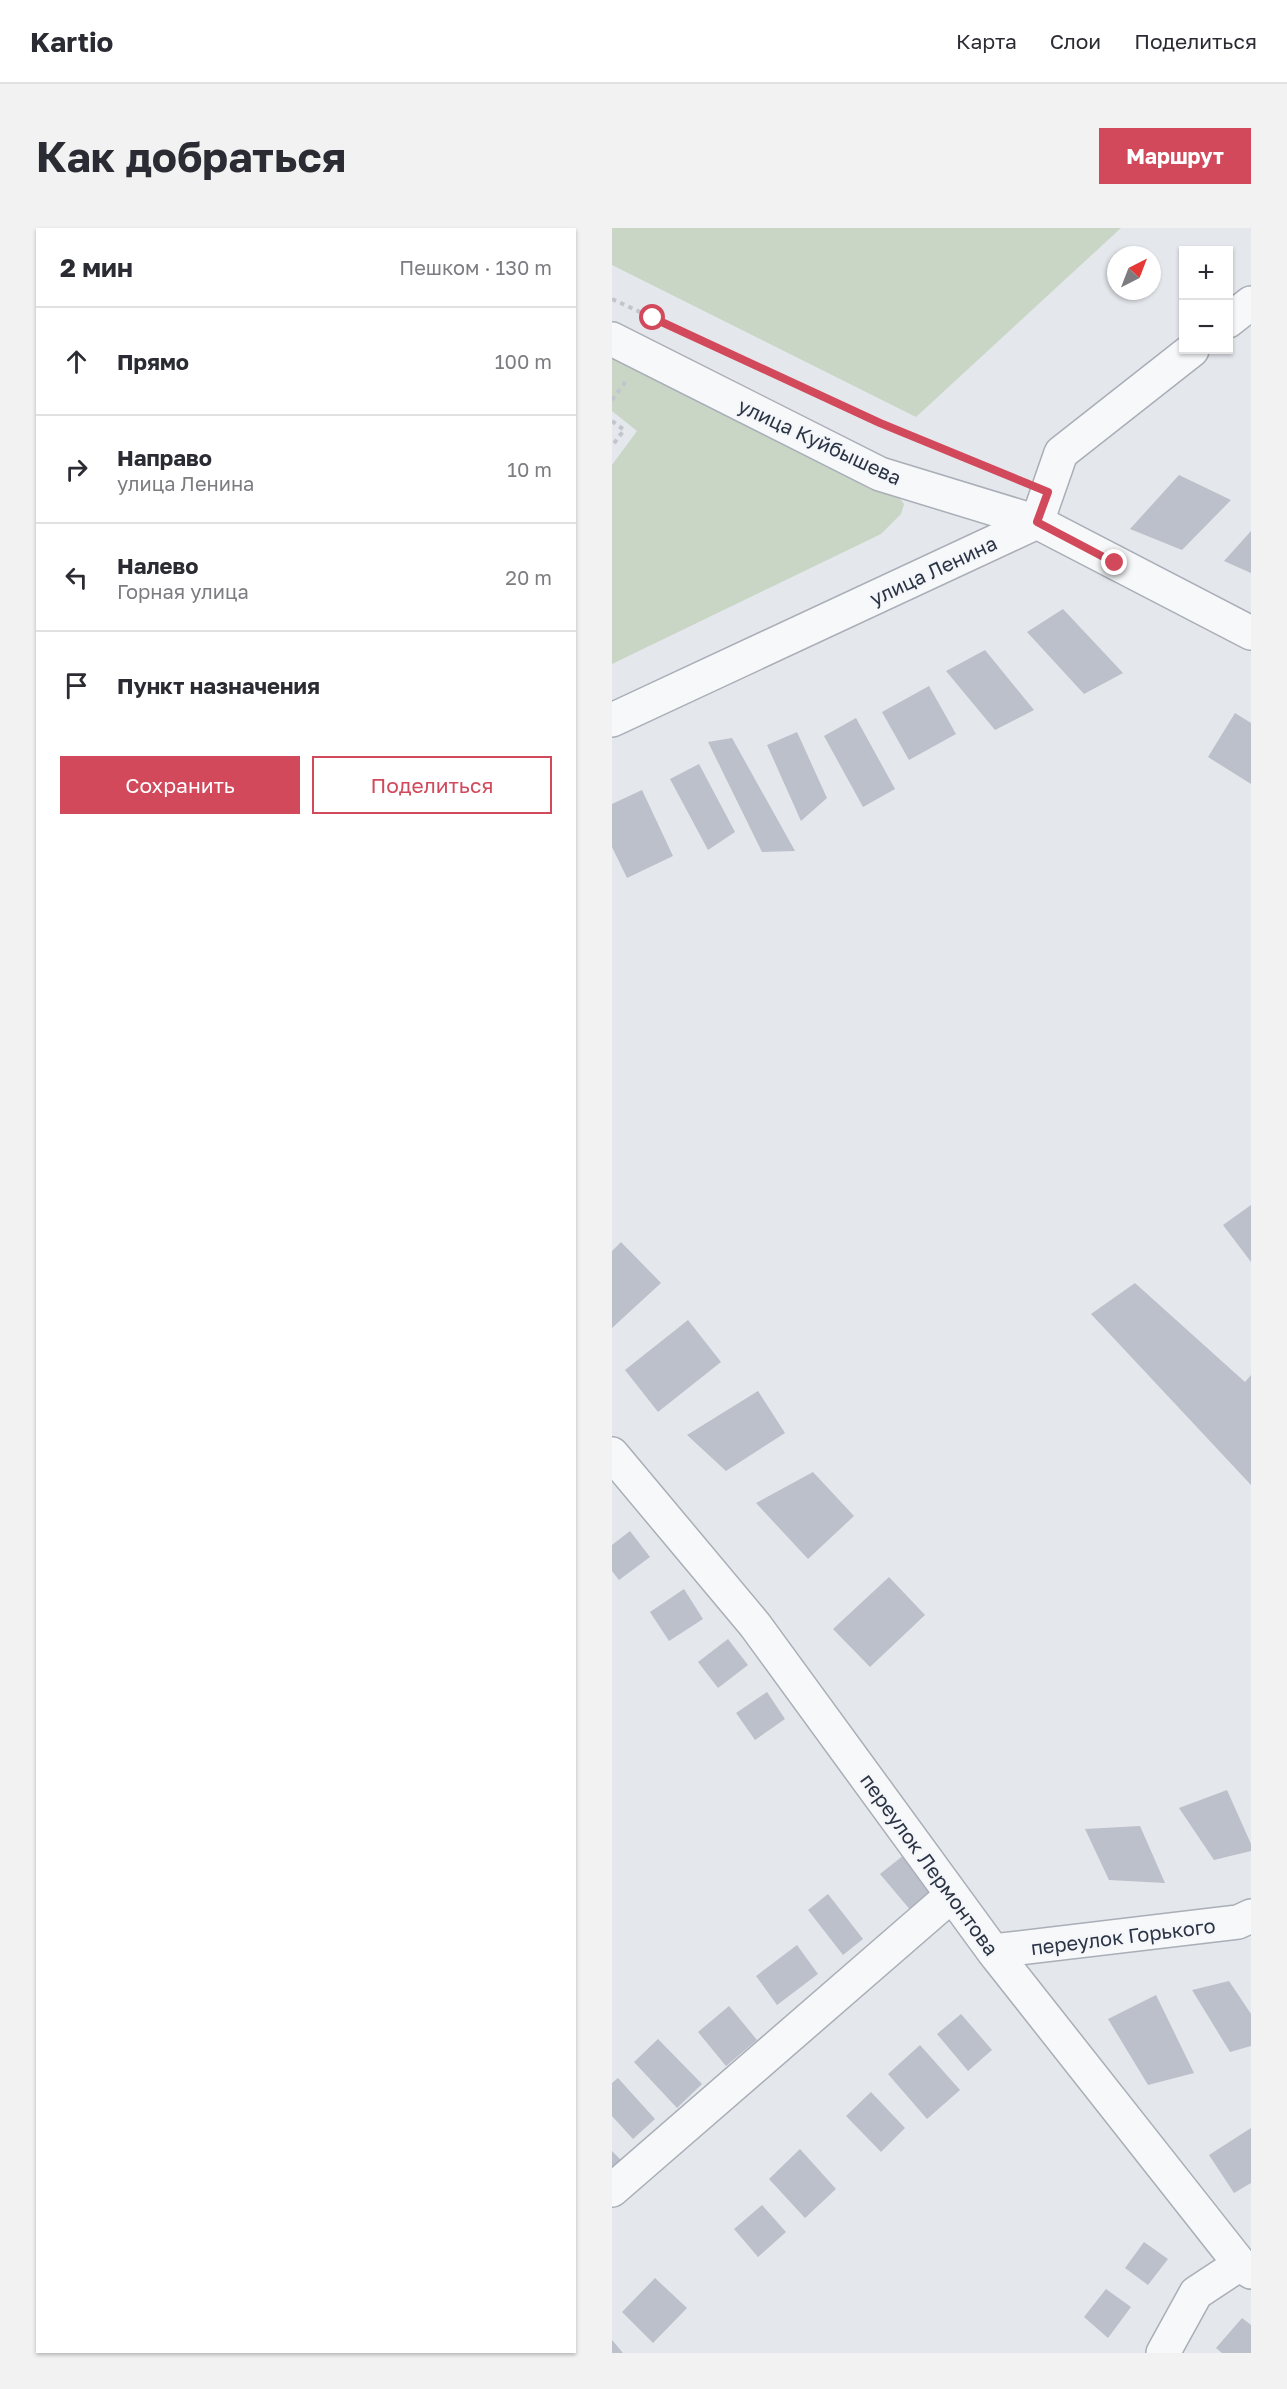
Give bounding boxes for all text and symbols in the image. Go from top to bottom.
text: Kartio [30,25,113,58]
text: Карта [956,28,1017,54]
text: Слои [1050,28,1101,54]
text: Поделиться [1134,28,1257,54]
button: Маршрут [1099,128,1251,184]
text: Как добраться [36,131,346,181]
north arrow [1107,246,1161,300]
map controls [1179,246,1233,354]
button: + [1179,246,1233,300]
text: 2 мин [60,252,133,283]
text: Пешком · 130 m [399,255,552,279]
button: − [1179,300,1233,354]
route start [639,304,665,330]
icon: ahead [60,345,93,378]
text: Прямо [117,348,189,375]
text: 100 m [495,349,552,373]
street label: улица Куйбышева [735,393,905,489]
text: Направо [117,444,212,471]
icon: right [60,453,93,486]
text: 10 m [507,457,552,481]
text: улица Ленина [117,471,254,495]
street label: улица Ленина [866,530,1000,610]
route end [1101,549,1127,575]
text: Налево [117,552,199,579]
icon: left [60,561,93,594]
text: 20 m [505,565,552,589]
text: Горная улица [117,579,249,603]
icon: arrive [60,669,93,702]
text: Пункт назначения [117,672,320,699]
button: Сохранить [60,756,300,814]
button: Поделиться [312,756,552,814]
street label: переулок Лермонтова [856,1768,1004,1960]
street label: переулок Горького [1029,1913,1217,1959]

